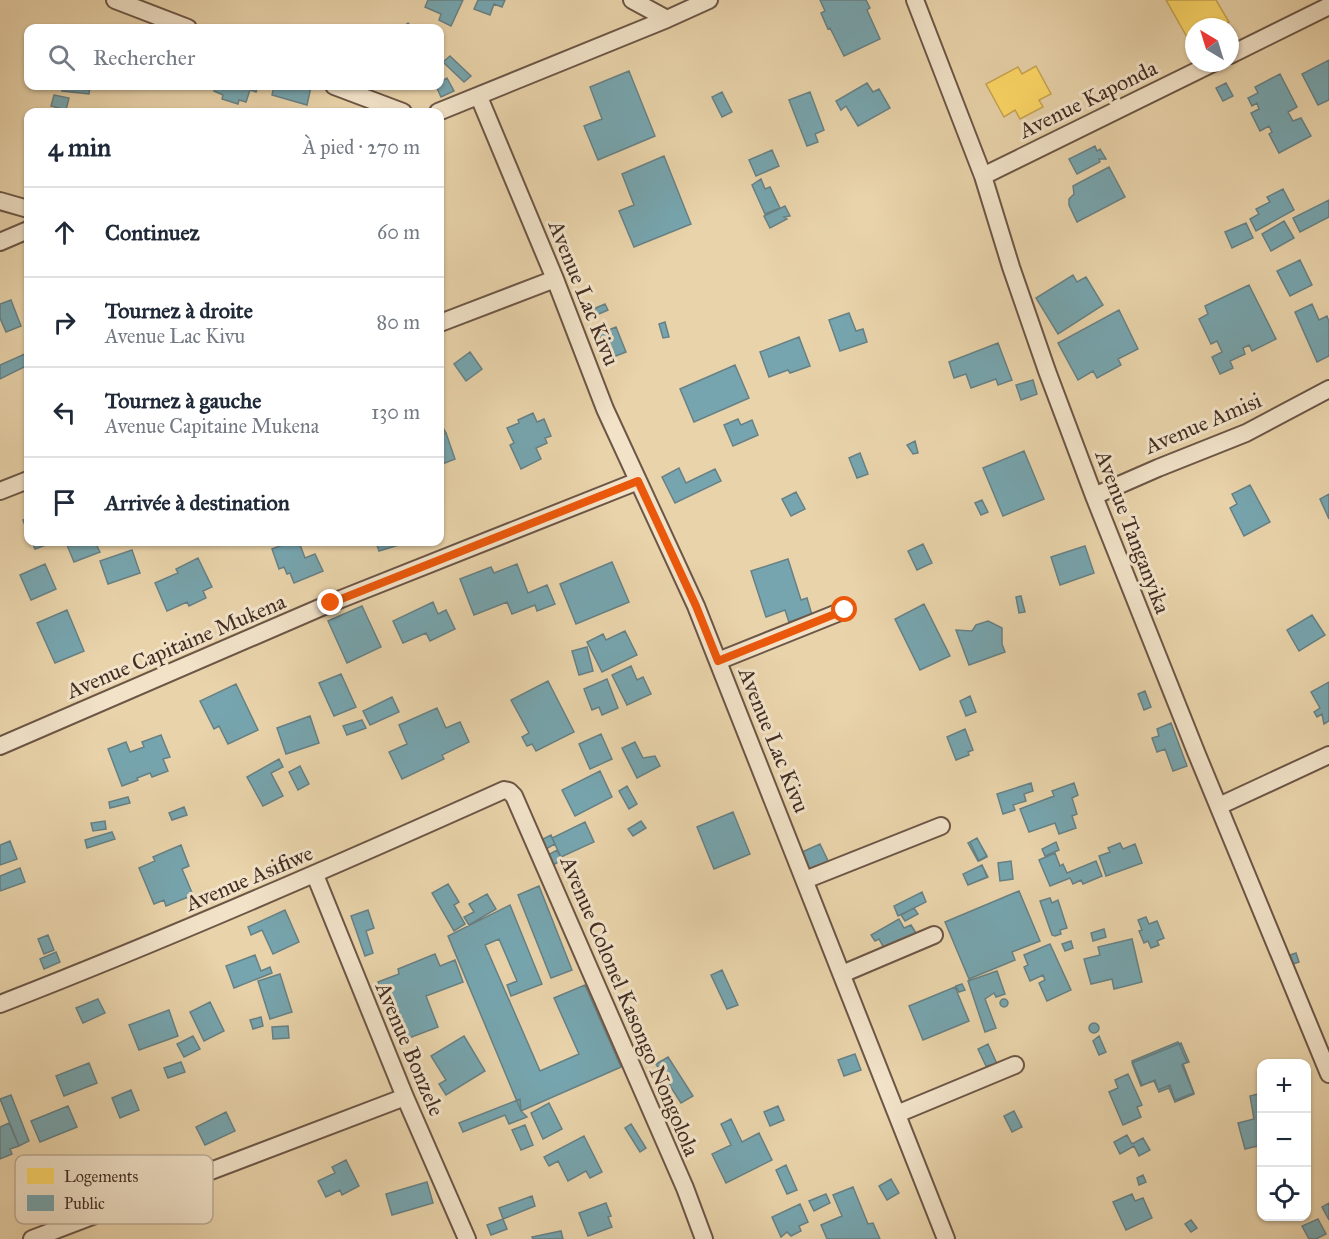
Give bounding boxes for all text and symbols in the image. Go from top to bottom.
north arrow [1185,18,1239,72]
search box [24,24,444,90]
icon: search [45,41,78,74]
text: Rechercher [93,44,195,71]
street label: Avenue Kaponda [1014,54,1162,144]
text: 4 min [48,131,111,163]
text: À pied · 270 m [303,135,420,159]
icon: ahead [48,216,81,249]
street label: Avenue Lac Kivu [542,216,625,370]
text: Continuez [105,219,200,246]
text: 60 m [377,220,420,244]
text: Tournez à droite [105,297,253,324]
icon: right [48,306,81,339]
text: 80 m [377,310,420,334]
text: Avenue Lac Kivu [105,324,245,348]
street label: Avenue Amisi [1140,386,1265,460]
text: Tournez à gauche [105,387,261,414]
icon: left [48,396,81,429]
text: 130 m [371,400,420,424]
text: Avenue Capitaine Mukena [105,414,319,438]
street label: Avenue Tanganyika [1089,446,1177,618]
icon: arrive [48,486,81,519]
text: Arrivée à destination [105,489,290,516]
street label: Avenue Capitaine Mukena [61,587,290,705]
route end [317,589,343,615]
route start [831,596,857,622]
street label: Avenue Lac Kivu [732,663,815,817]
street label: Avenue Asifiwe [180,839,317,917]
street label: Avenue Colonel Kasongo Nongolola [554,851,706,1161]
street label: Avenue Bonzele [369,977,450,1120]
map controls [1257,1059,1311,1221]
button: + [1257,1059,1311,1113]
button: − [1257,1113,1311,1167]
legend [15,1155,213,1224]
text: Logements [64,1167,138,1187]
button: locate [1257,1167,1311,1221]
text: Public [64,1194,105,1213]

